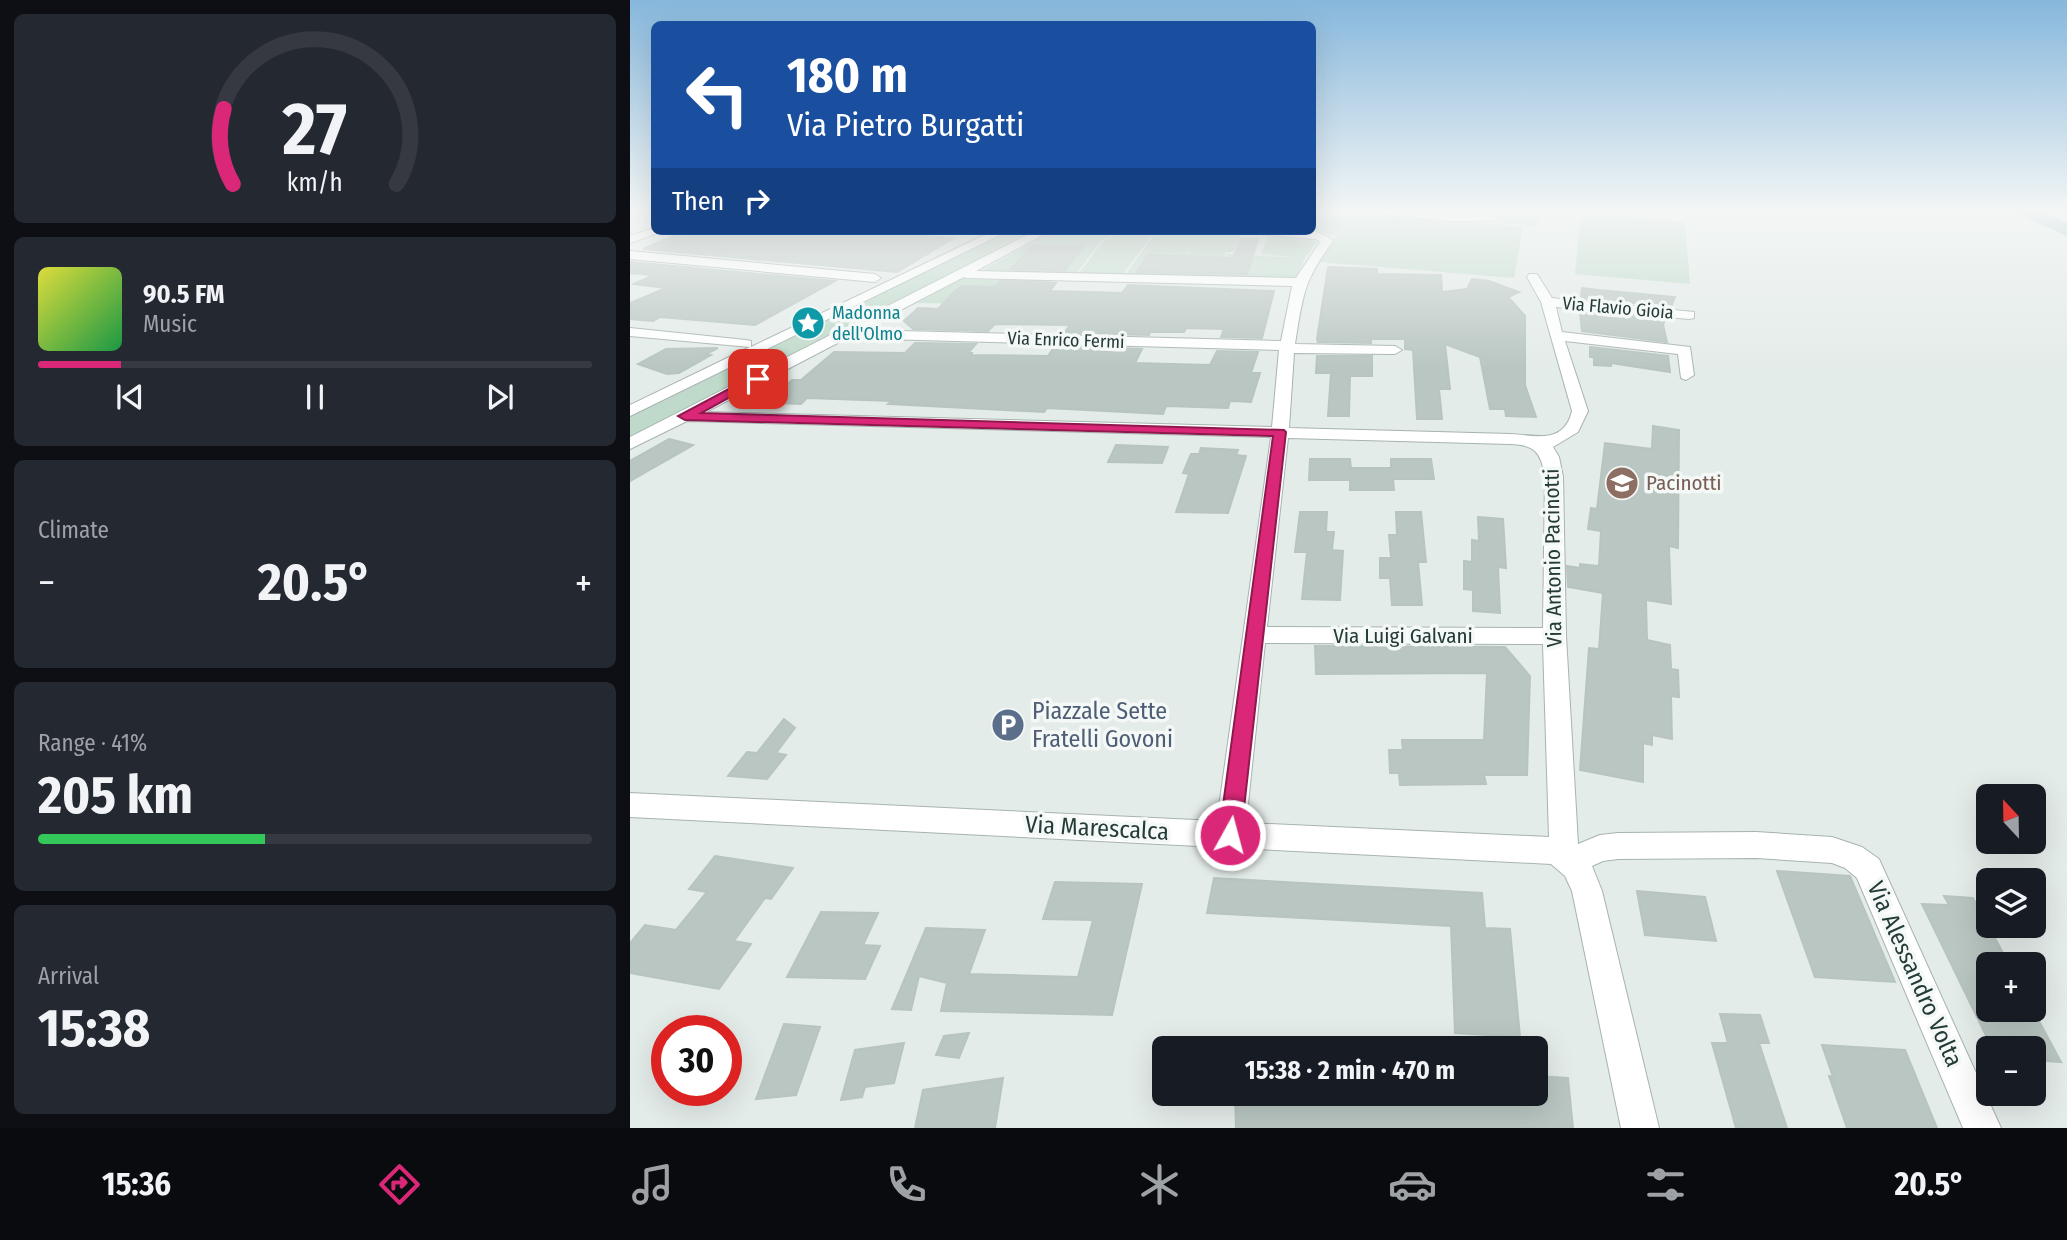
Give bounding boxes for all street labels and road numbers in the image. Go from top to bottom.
street label: Via Flavio Gioia [1561,292,1675,324]
street label: Via Enrico Fermi [1007,327,1125,353]
street label: Via Antonio Pacinotti [1538,468,1568,648]
street label: Via Luigi Galvani [1333,623,1473,649]
street label: Via Marescalca [1024,810,1170,846]
street label: Via Alessandro Volta [1862,877,1968,1071]

